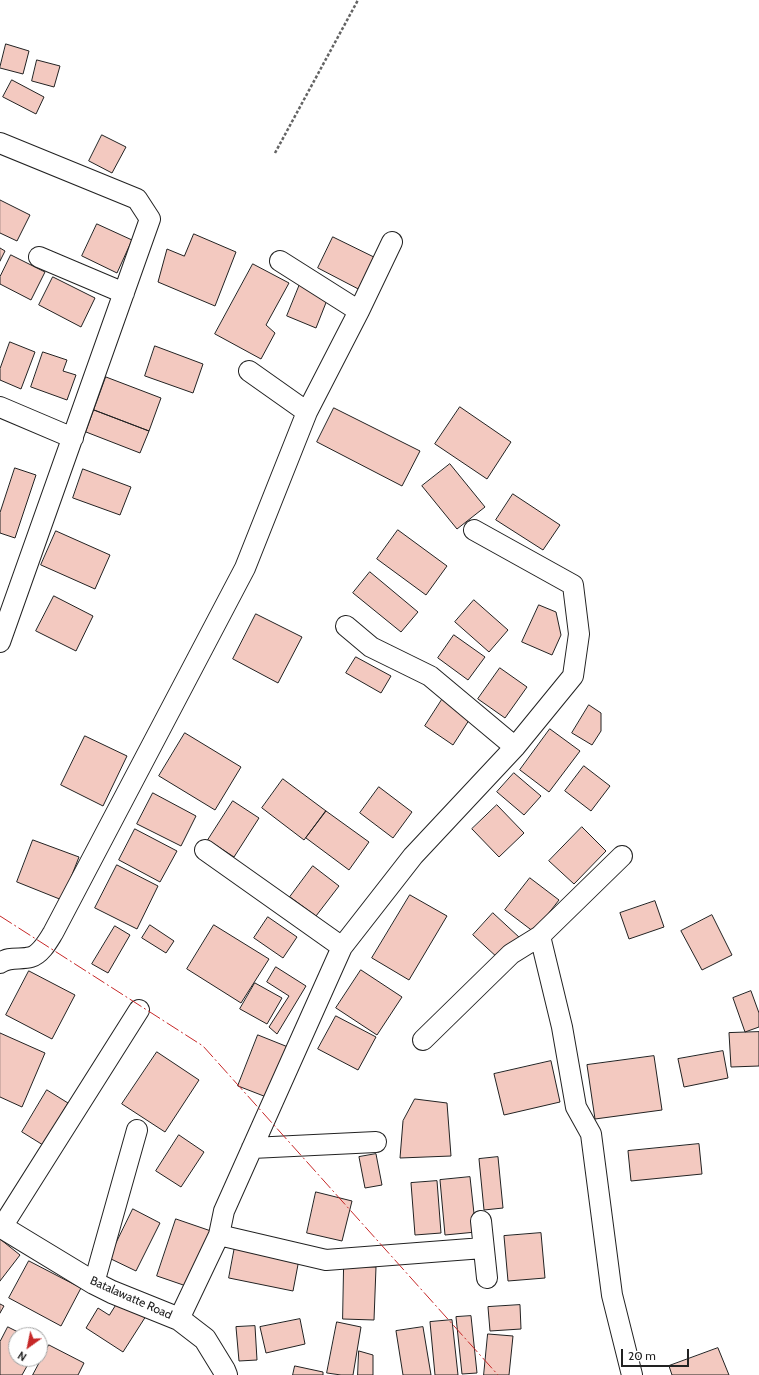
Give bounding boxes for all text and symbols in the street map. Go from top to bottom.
street label: Batalawatte Road [88,1273,174,1323]
north arrow [8,1327,48,1367]
scale bar [623,1341,691,1367]
text: N [15,1348,29,1364]
text: 20 m [628,1348,656,1363]

